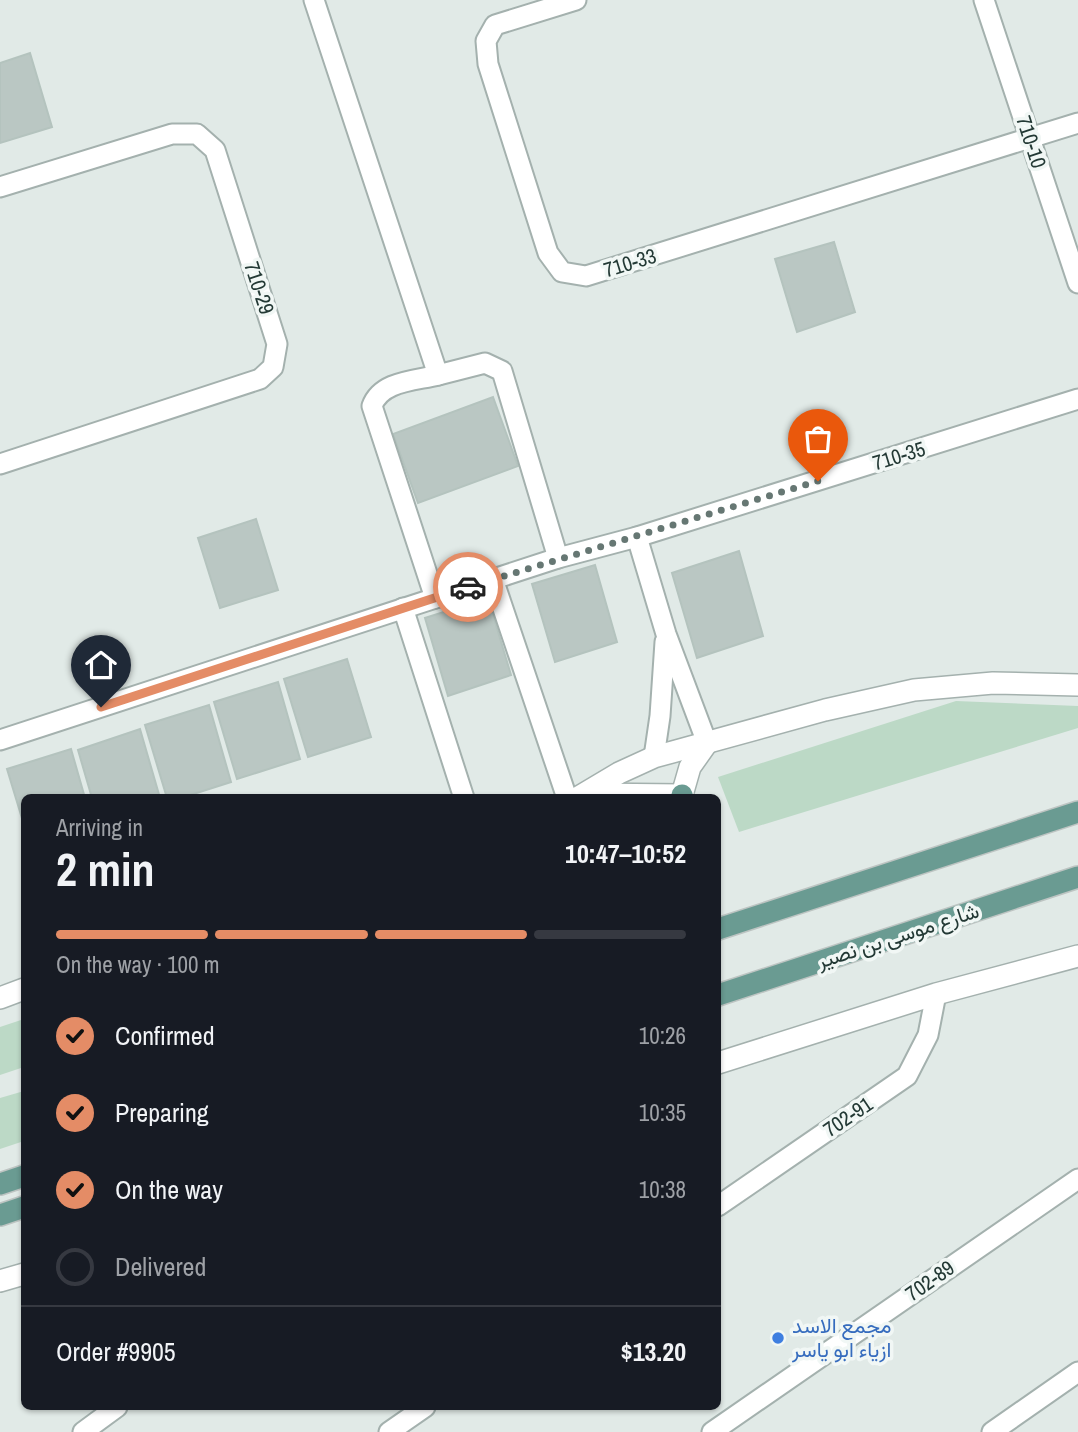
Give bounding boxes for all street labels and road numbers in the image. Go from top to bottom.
street label: 710-10 [1009,112,1054,172]
street label: 710-33 [600,241,660,284]
street label: 710-29 [237,258,282,318]
street label: 710-35 [869,434,929,477]
street label: شارع موسى بن نصير [812,896,983,976]
street label: 702-91 [817,1089,878,1144]
street label: 702-89 [899,1253,960,1308]

